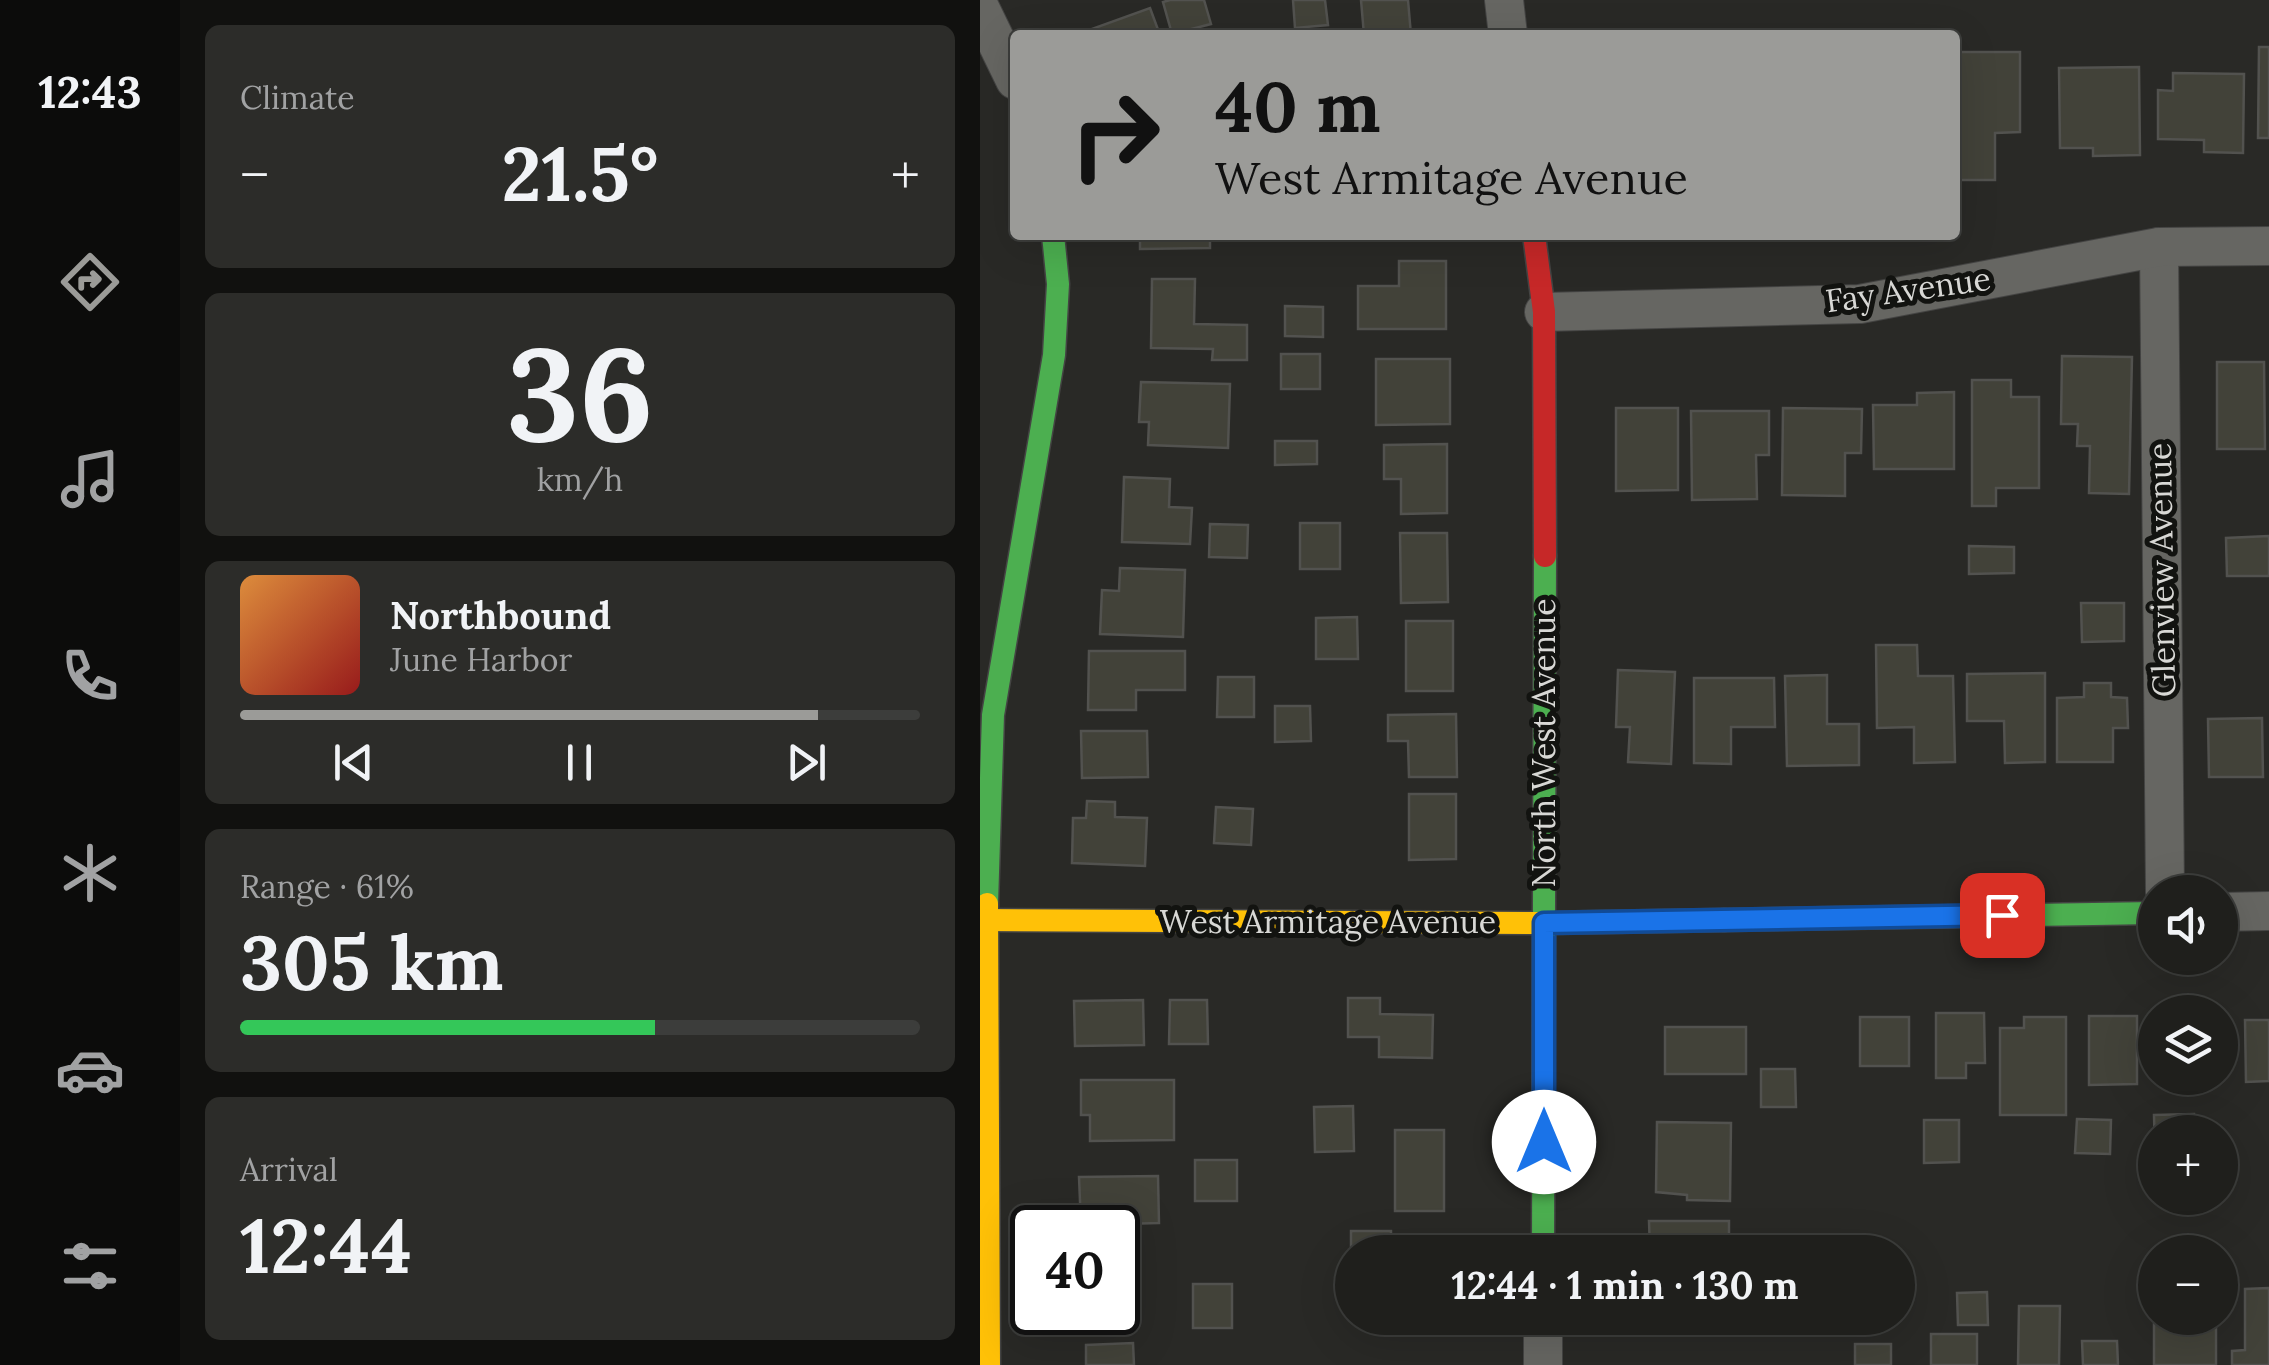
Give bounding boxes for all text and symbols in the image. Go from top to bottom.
text: 40 m [1215,62,1381,151]
text: 12:43 [38,63,142,120]
icon: right [1050,70,1180,200]
text: Climate [240,77,355,118]
text: 21.5° [501,126,659,222]
text: − [240,140,269,210]
text: + [891,140,920,210]
text: West Armitage Avenue [1215,149,1688,206]
icon: directions [55,247,125,317]
street label: Fay Avenue [1823,258,1993,321]
text: 36 [506,310,654,477]
street label: Glenview Avenue [2139,442,2184,698]
icon: music [55,444,125,514]
text: km/h [537,459,623,500]
text: Northbound [390,591,611,639]
street label: North West Avenue [1523,599,1564,888]
text: June Harbor [390,639,572,680]
icon: phone [55,641,125,711]
icon: previous [326,735,381,790]
icon: pause [552,735,607,790]
icon: next [779,735,834,790]
icon: climate [55,838,125,908]
text: Range · 61% [240,866,414,907]
pin [1960,873,2045,958]
map controls [2138,875,2238,1335]
button: sound [2138,875,2238,975]
icon: arrive [1975,888,2030,943]
street label: West Armitage Avenue [1160,901,1496,942]
text: 305 km [240,915,503,1011]
button: layers [2138,995,2238,1095]
icon: car [55,1035,125,1105]
position arrow [1492,1090,1596,1194]
button: + [2138,1115,2238,1215]
text: Arrival [240,1149,338,1190]
text: 12:44 [240,1198,412,1294]
speed limit sign: 40 [1010,1205,1140,1335]
icon: filters [55,1231,125,1301]
button: − [2138,1235,2238,1335]
text: 12:44 · 1 min · 130 m [1451,1261,1799,1309]

